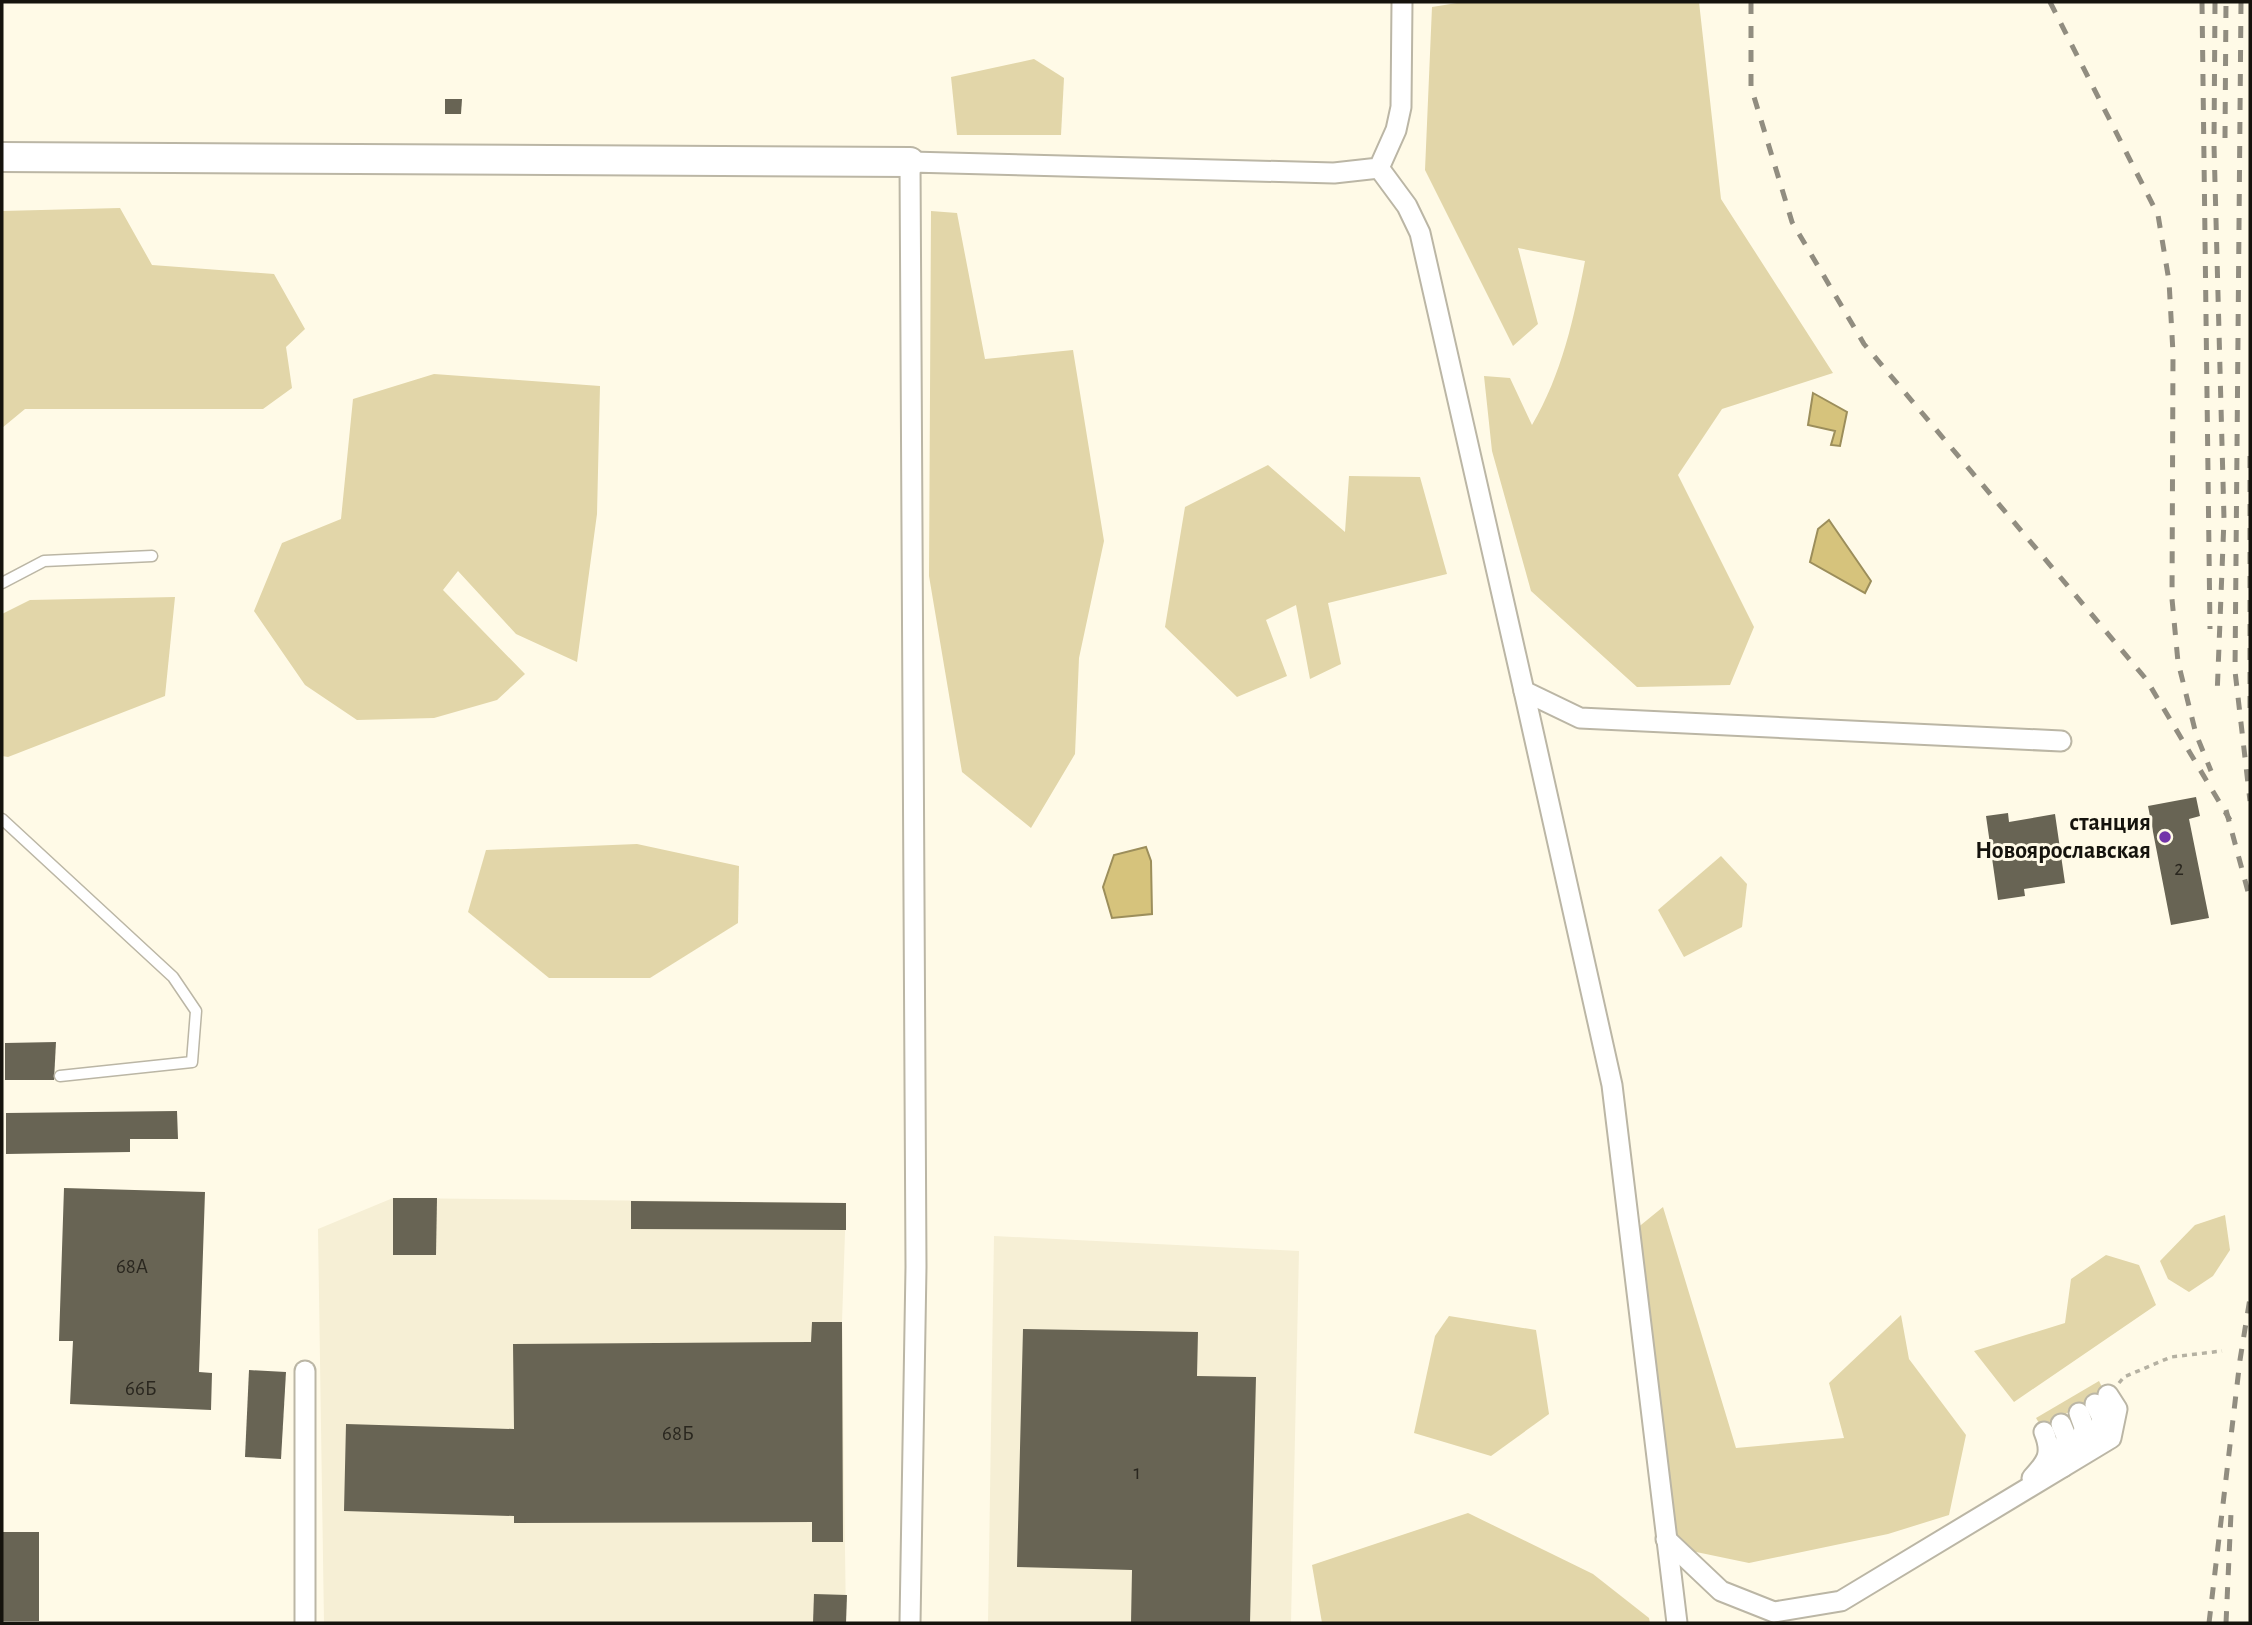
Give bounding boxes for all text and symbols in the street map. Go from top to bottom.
place label: станция Новоярославская [1975,811,2151,863]
marker: станция Новоярославская [2157,829,2173,845]
house number: 2 [2174,858,2184,879]
house number: 68А [116,1256,148,1277]
house number: 66Б [125,1378,157,1399]
house number: 68Б [662,1423,694,1444]
house number: 1 [1133,1462,1141,1483]

